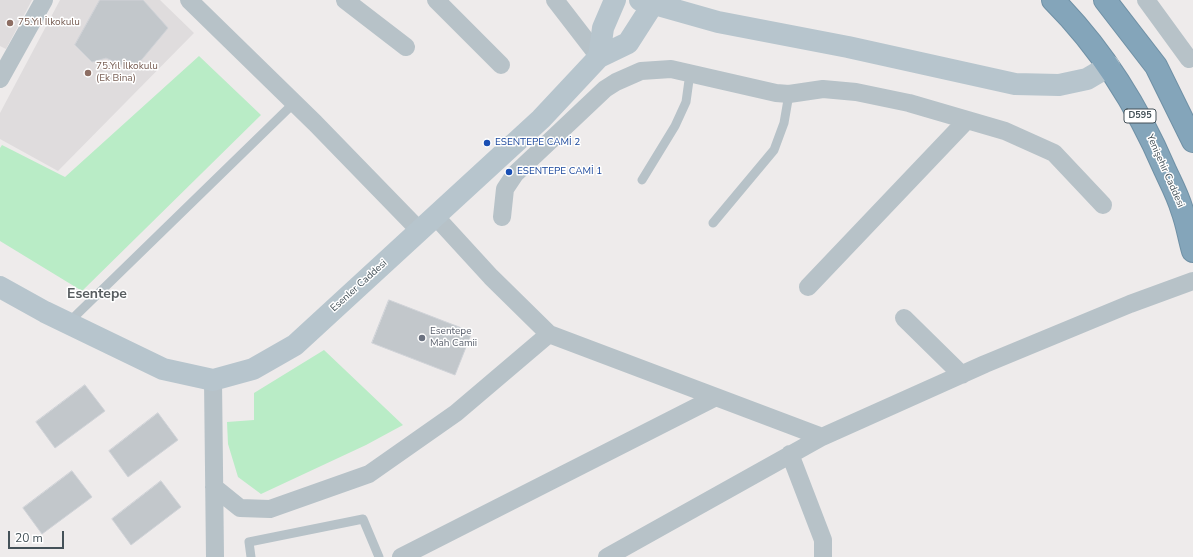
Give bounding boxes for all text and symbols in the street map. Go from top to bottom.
place label: 75.Yıl İlkokulu [18,17,80,29]
marker: 75.Yıl İlkokulu [5,18,15,28]
place label: 75.Yıl İlkokulu (Ek Bina) [96,61,158,84]
marker: 75.Yıl İlkokulu (Ek Bina) [83,68,93,78]
road number: D595 [1124,109,1156,123]
street label: Yenişehir Caddesi [1144,133,1186,209]
place label: ESENTEPE CAMİ 2 [495,137,580,149]
marker: ESENTEPE CAMİ 2 [482,138,492,148]
place label: ESENTEPE CAMİ 1 [517,166,602,178]
marker: ESENTEPE CAMİ 1 [504,167,514,177]
street label: Esenler Caddesi [328,257,390,315]
district label: Esentepe [67,287,127,303]
place label: Esentepe Mah Camii [430,326,477,350]
marker: Esentepe Mah Camii [417,333,427,343]
scale bar [10,523,66,549]
text: 20 m [15,530,43,546]

